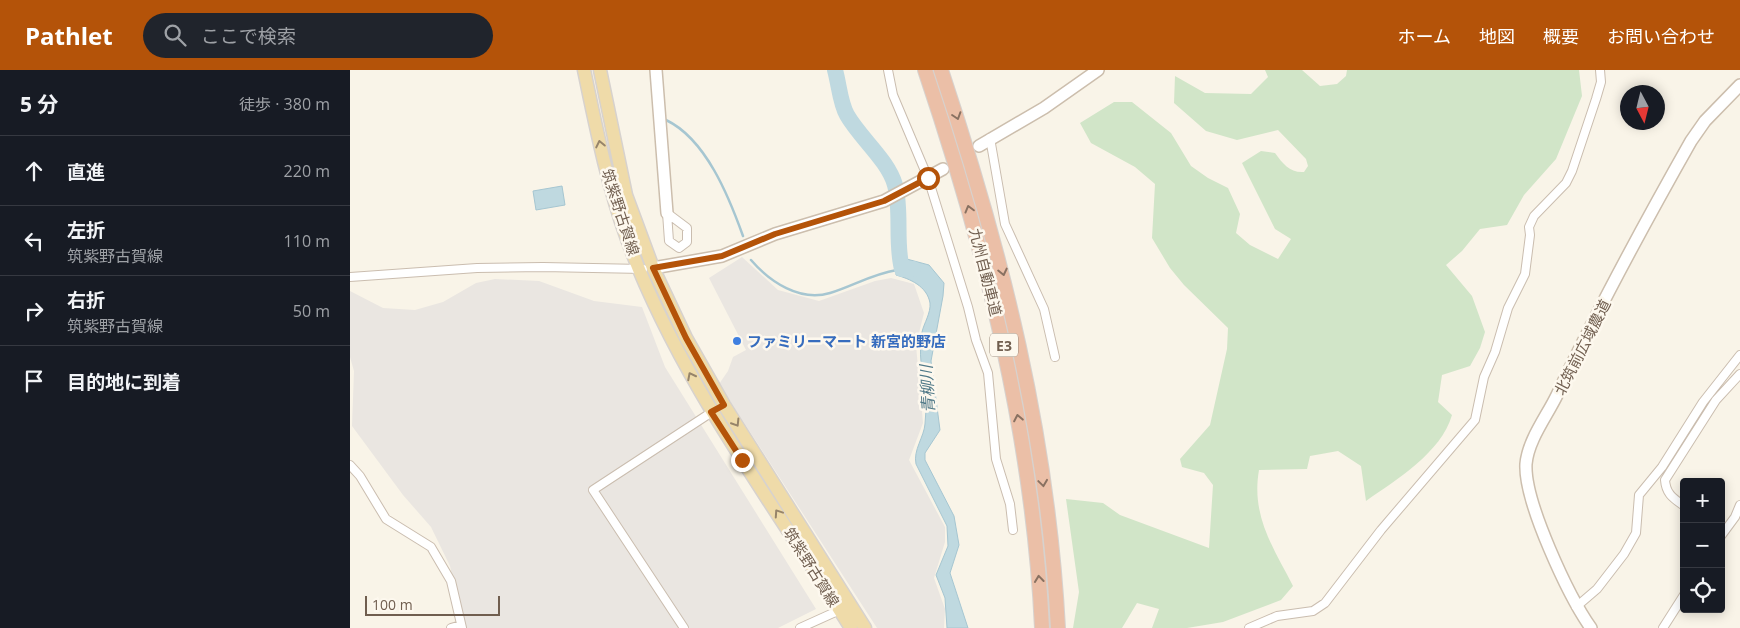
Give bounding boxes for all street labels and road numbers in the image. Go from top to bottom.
street label: 筑紫野古賀線 [598,166,644,258]
street label: 九州自動車道 [965,226,1007,318]
street label: 北筑前広域農道 [1549,296,1615,398]
road number: E3 [990,334,1018,356]
street label: 筑紫野古賀線 [780,524,844,610]

